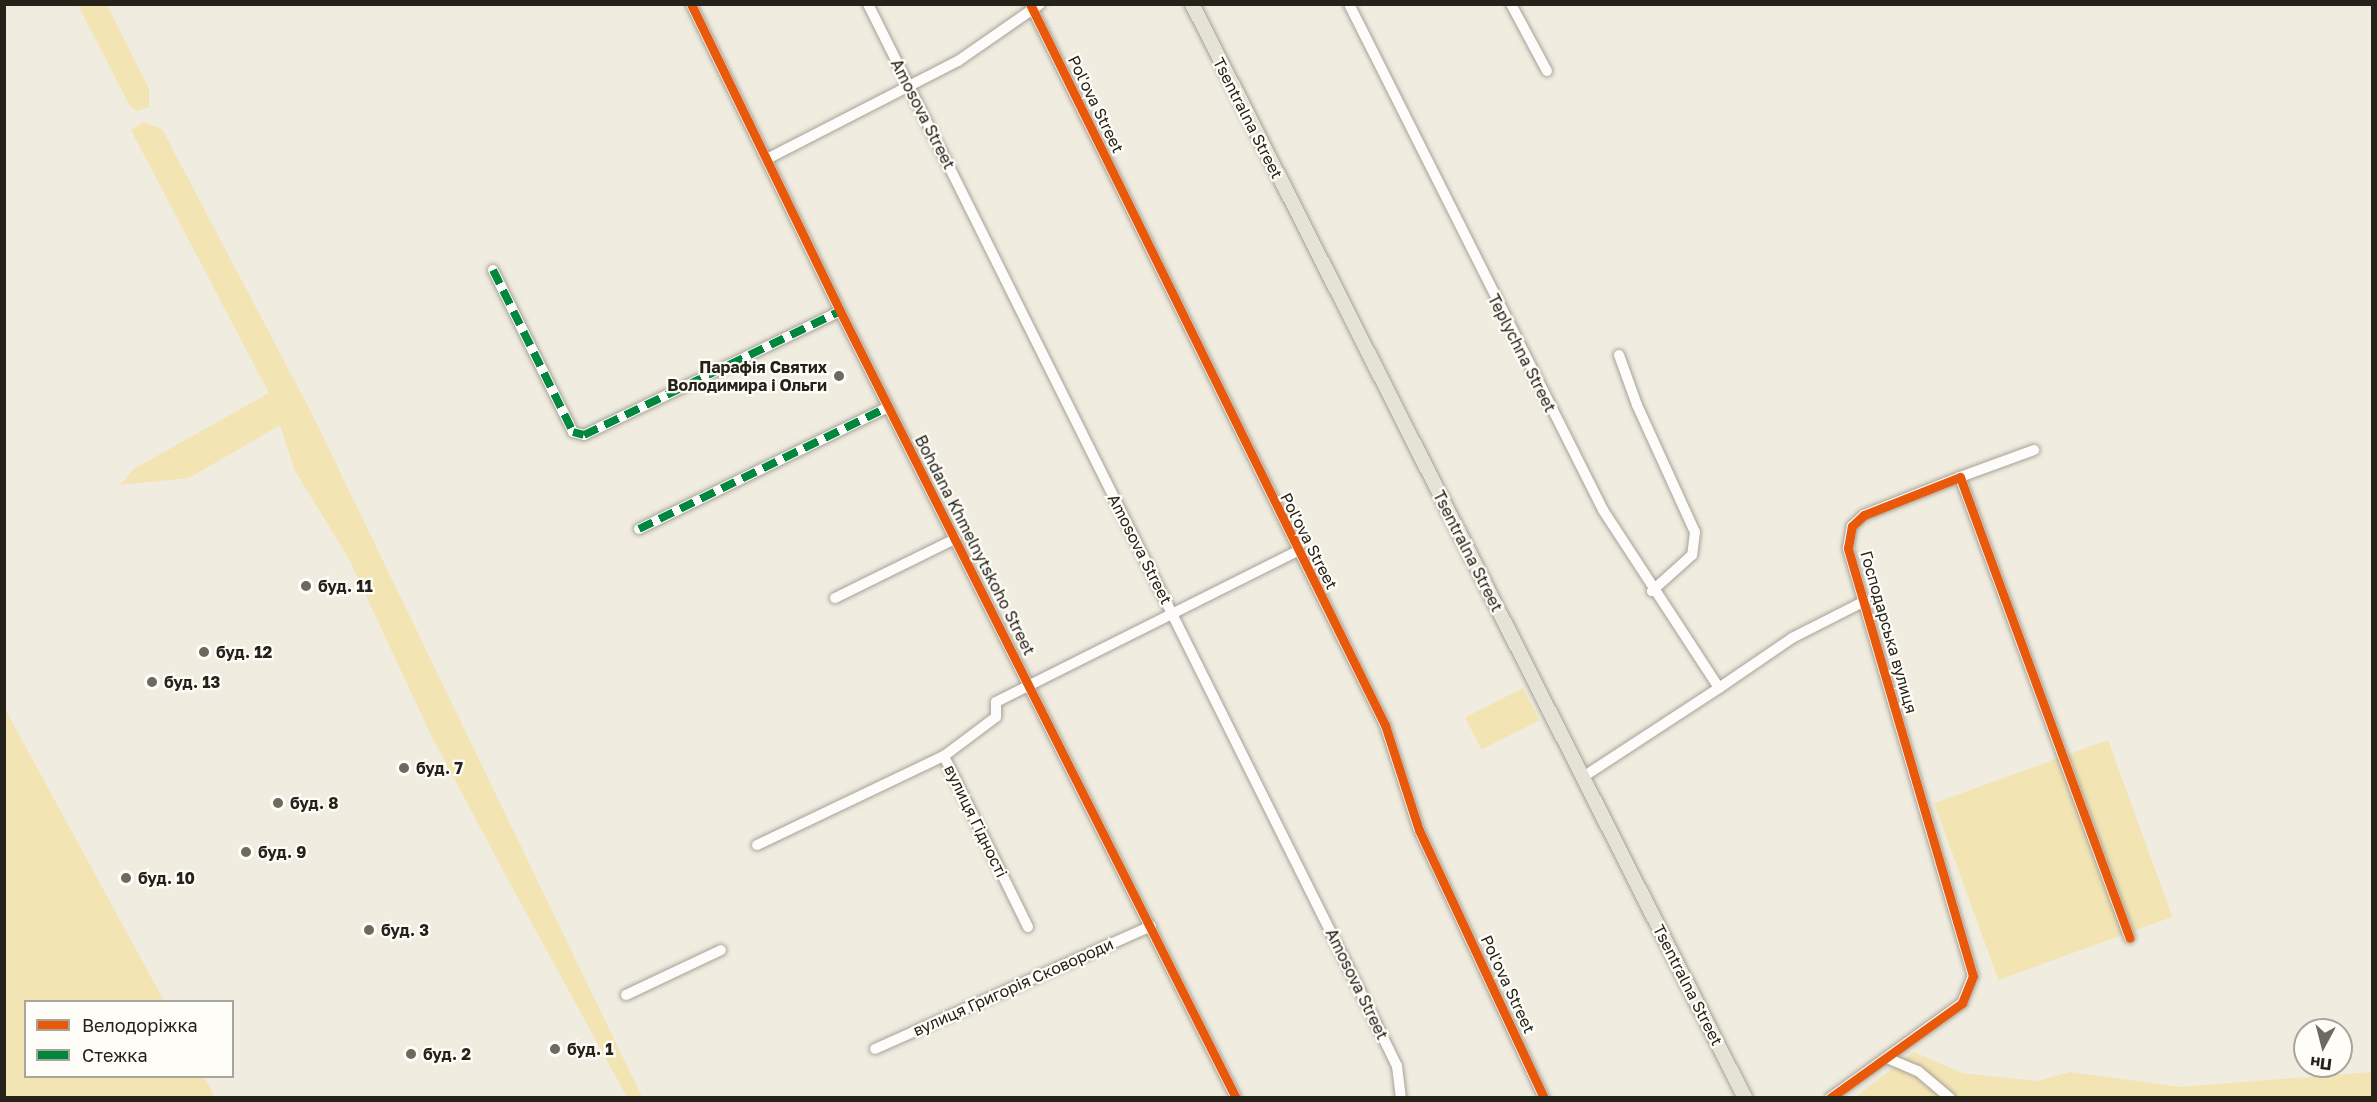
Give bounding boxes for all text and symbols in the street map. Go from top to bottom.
street label: Pol'ova Street [1064,52,1128,156]
street label: Tsentralna Street [1209,54,1287,182]
street label: Amosova Street [887,56,959,172]
street label: Teplychna Street [1484,291,1560,415]
place label: Парафія Святих Володимира і Ольги [667,357,827,395]
marker: Парафія Святих Володимира і Ольги [832,369,846,383]
street label: Bohdana Khmelnytskoho Street [911,432,1039,658]
street label: Tsentralna Street [1429,487,1507,615]
street label: Pol'ova Street [1276,489,1342,593]
street label: Amosova Street [1104,491,1176,607]
street label: Господарська вулиця [1857,549,1921,715]
place label: буд. 11 [318,576,373,596]
marker: буд. 11 [299,579,313,593]
place label: буд. 12 [216,642,272,662]
marker: буд. 12 [197,645,211,659]
place label: буд. 13 [164,672,220,692]
marker: буд. 13 [145,675,159,689]
place label: буд. 7 [416,758,463,778]
marker: буд. 7 [397,761,411,775]
street label: вулиця Гідності [940,762,1012,880]
place label: буд. 8 [290,793,338,813]
marker: буд. 8 [271,796,285,810]
place label: буд. 9 [258,842,306,862]
marker: буд. 9 [239,845,253,859]
place label: буд. 10 [138,868,195,888]
marker: буд. 10 [119,871,133,885]
place label: буд. 3 [381,920,429,940]
street label: Tsentralna Street [1649,921,1727,1049]
marker: буд. 3 [362,923,376,937]
street label: Amosova Street [1322,925,1392,1043]
street label: Pol'ova Street [1477,932,1539,1036]
street label: вулиця Григорія Сковороди [910,934,1116,1040]
legend [24,1000,234,1078]
text: Велодоріжка [82,1014,198,1036]
north arrow [2293,1018,2353,1078]
place label: буд. 1 [567,1039,613,1059]
marker: буд. 1 [548,1042,562,1056]
text: Стежка [82,1044,148,1066]
place label: буд. 2 [423,1044,471,1064]
marker: буд. 2 [404,1047,418,1061]
text: Пн [2309,1053,2333,1075]

